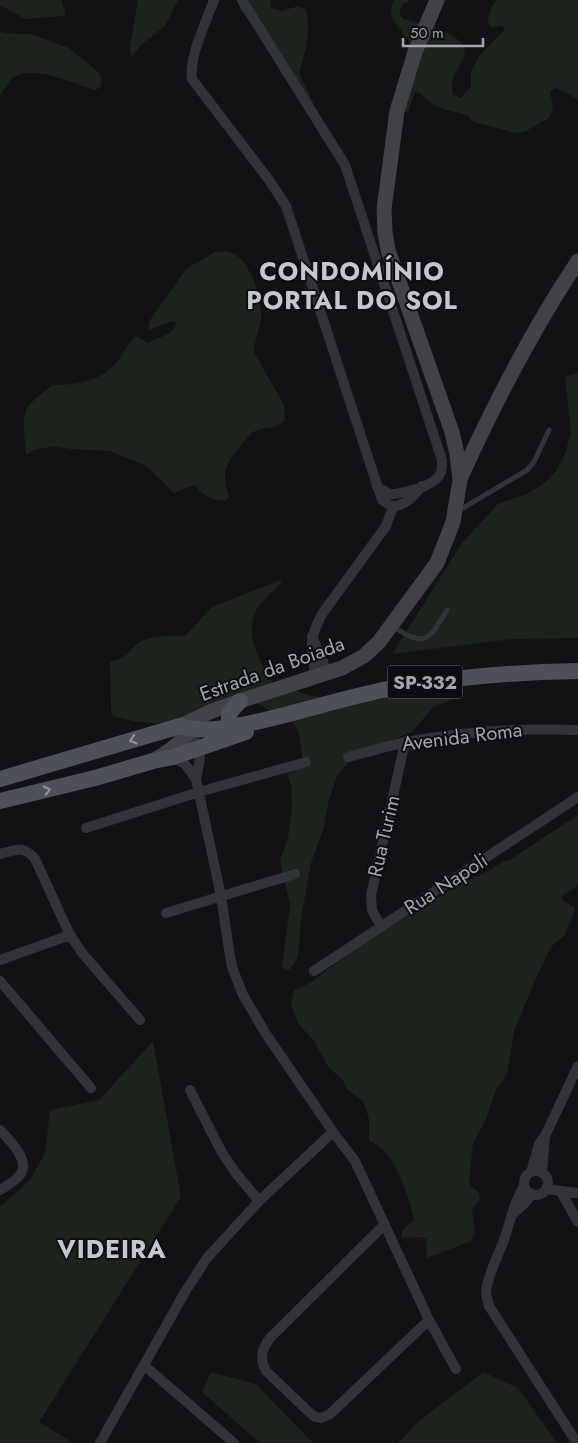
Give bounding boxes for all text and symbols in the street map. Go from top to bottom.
scale bar [403,15,483,47]
text: 50 m [410,22,444,44]
district label: CONDOMÍNIO PORTAL DO SOL [246,253,458,318]
street label: Estrada da Boiada [195,629,349,709]
road number: SP-332 [388,666,462,699]
street label: Avenida Roma [400,715,524,759]
one-way arrow [130,735,138,745]
one-way arrow [43,785,52,796]
street label: Rua Turim [361,792,407,880]
street label: Rua Napoli [398,846,494,922]
district label: VIDEIRA [56,1231,167,1267]

